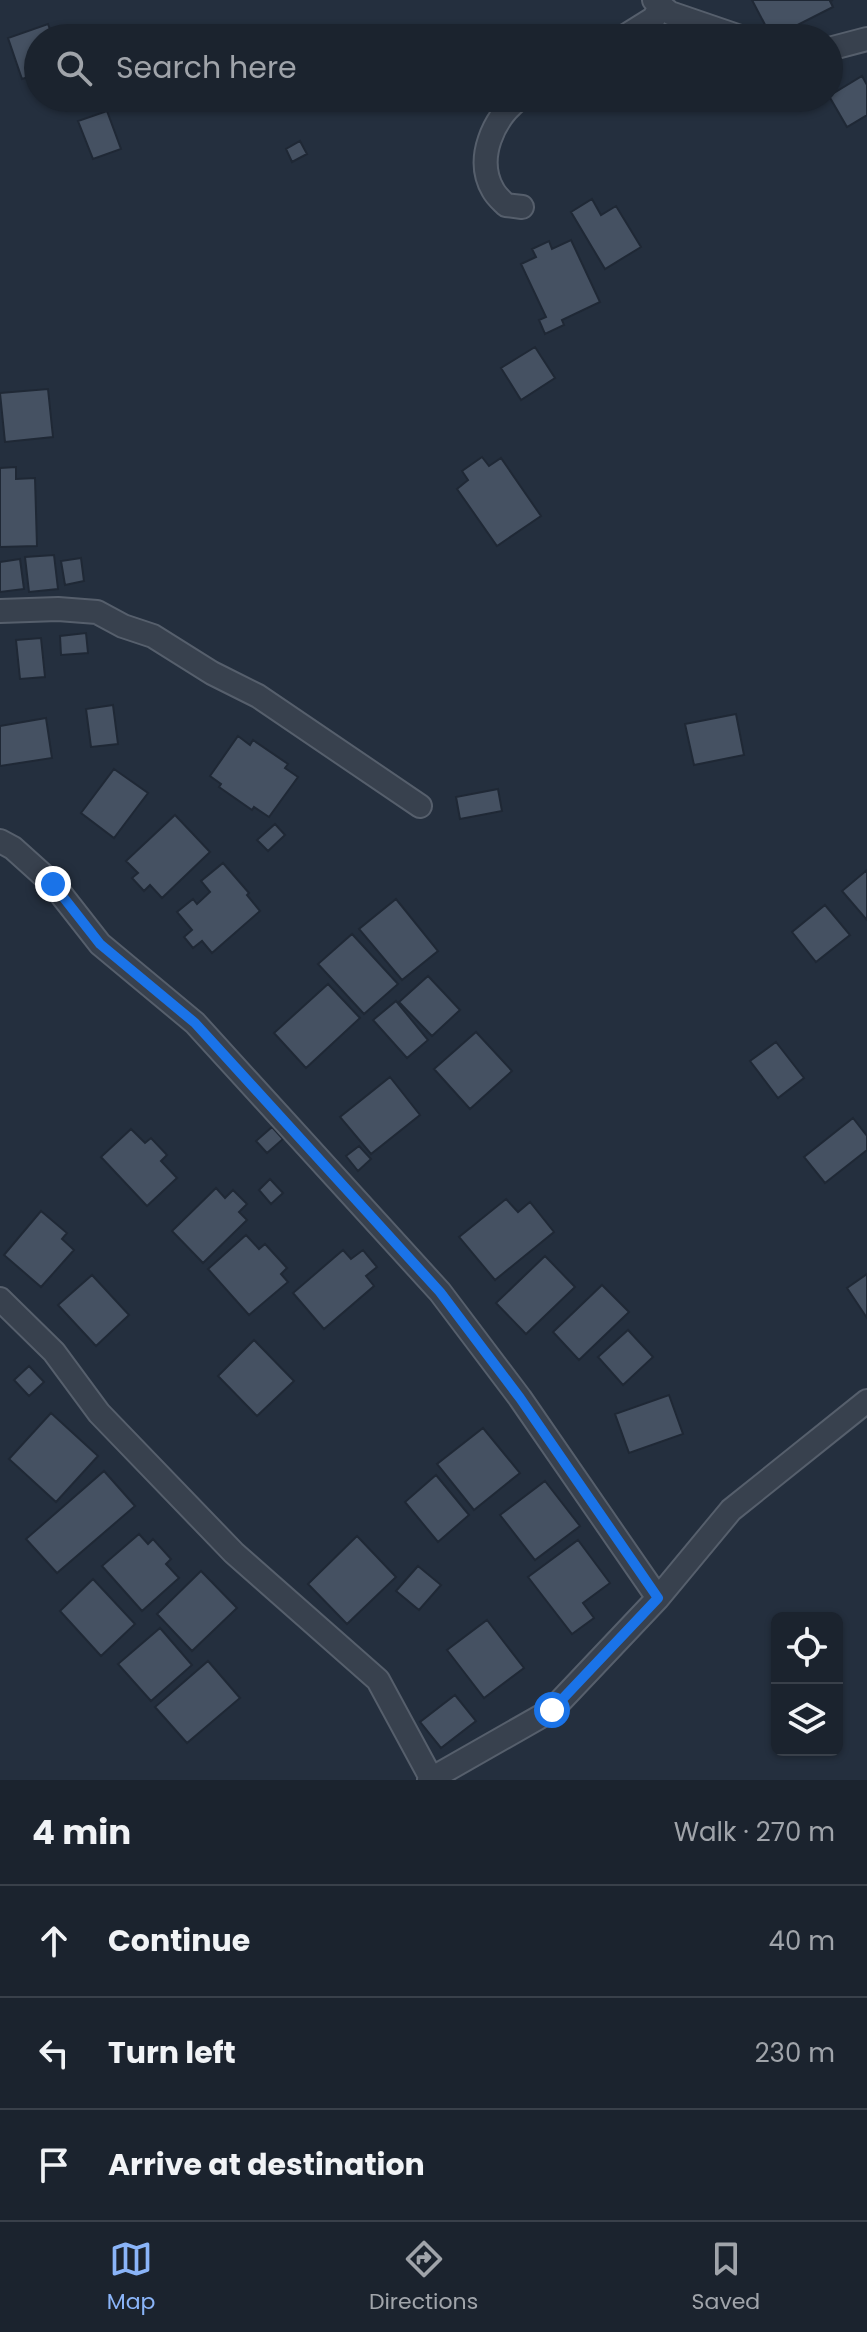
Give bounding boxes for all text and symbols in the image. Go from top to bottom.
search box [24,24,843,112]
icon: search [52,46,96,90]
text: Search here [116,46,297,89]
route end [35,866,71,902]
map controls [771,1612,843,1756]
button: locate [771,1612,843,1684]
button: layers [771,1684,843,1756]
route start [534,1692,570,1728]
text: 4 min [32,1808,131,1856]
text: Walk · 270 m [674,1814,835,1850]
icon: ahead [32,1919,76,1963]
text: Continue [108,1919,250,1962]
text: 40 m [769,1923,835,1959]
icon: left [32,2031,76,2075]
text: Turn left [108,2031,236,2074]
text: 230 m [755,2035,835,2071]
icon: arrive [32,2143,76,2187]
text: Arrive at destination [108,2143,425,2186]
tab: Map [107,2237,155,2318]
tab: Directions [369,2237,478,2318]
tab: Saved [692,2237,760,2318]

